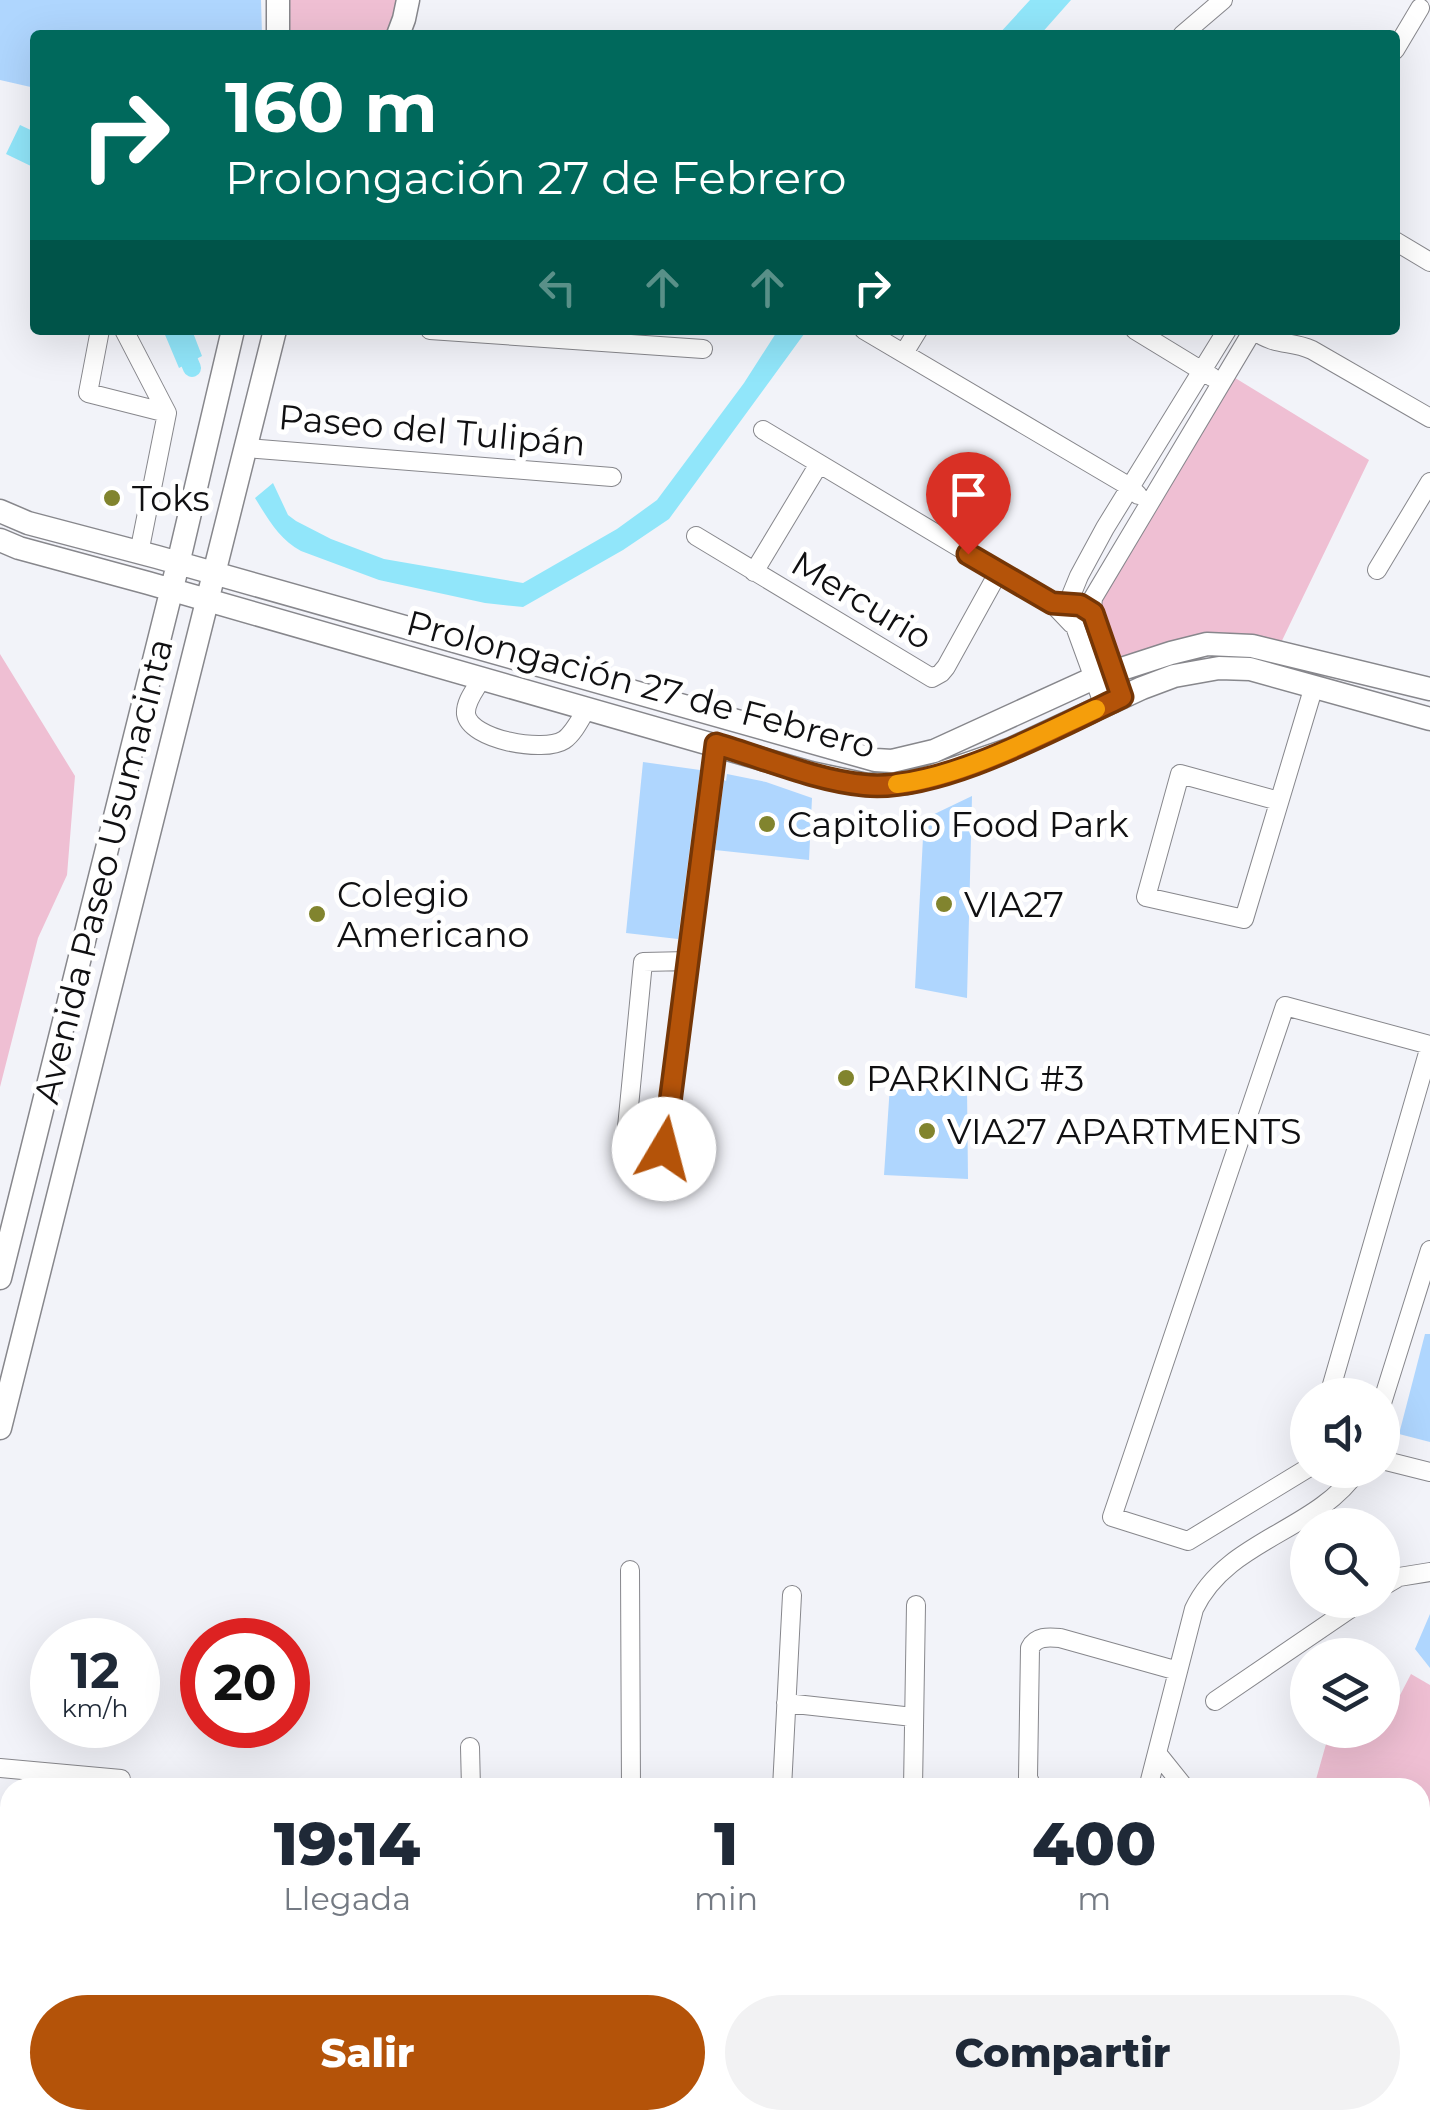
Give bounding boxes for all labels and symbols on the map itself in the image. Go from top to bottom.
street label: Paseo del Tulipán [277,395,587,465]
pin [926,452,1011,555]
place label: Toks [132,477,210,520]
marker: Toks [101,487,123,509]
street label: Mercurio [784,541,940,659]
street label: Prolongación 27 de Febrero [402,601,880,767]
street label: Avenida Paseo Usumacinta [24,634,182,1108]
place label: Capitolio Food Park [787,803,1129,846]
marker: Capitolio Food Park [756,813,778,835]
place label: Colegio Americano [337,873,530,956]
place label: VIA27 [964,883,1064,926]
marker: VIA27 [933,893,955,915]
marker: Colegio Americano [306,903,328,925]
place label: PARKING #3 [866,1057,1084,1100]
marker: PARKING #3 [835,1067,857,1089]
position arrow [612,1097,716,1201]
place label: VIA27 APARTMENTS [947,1110,1301,1153]
marker: VIA27 APARTMENTS [916,1120,938,1142]
speed limit sign: 20 [180,1618,310,1748]

